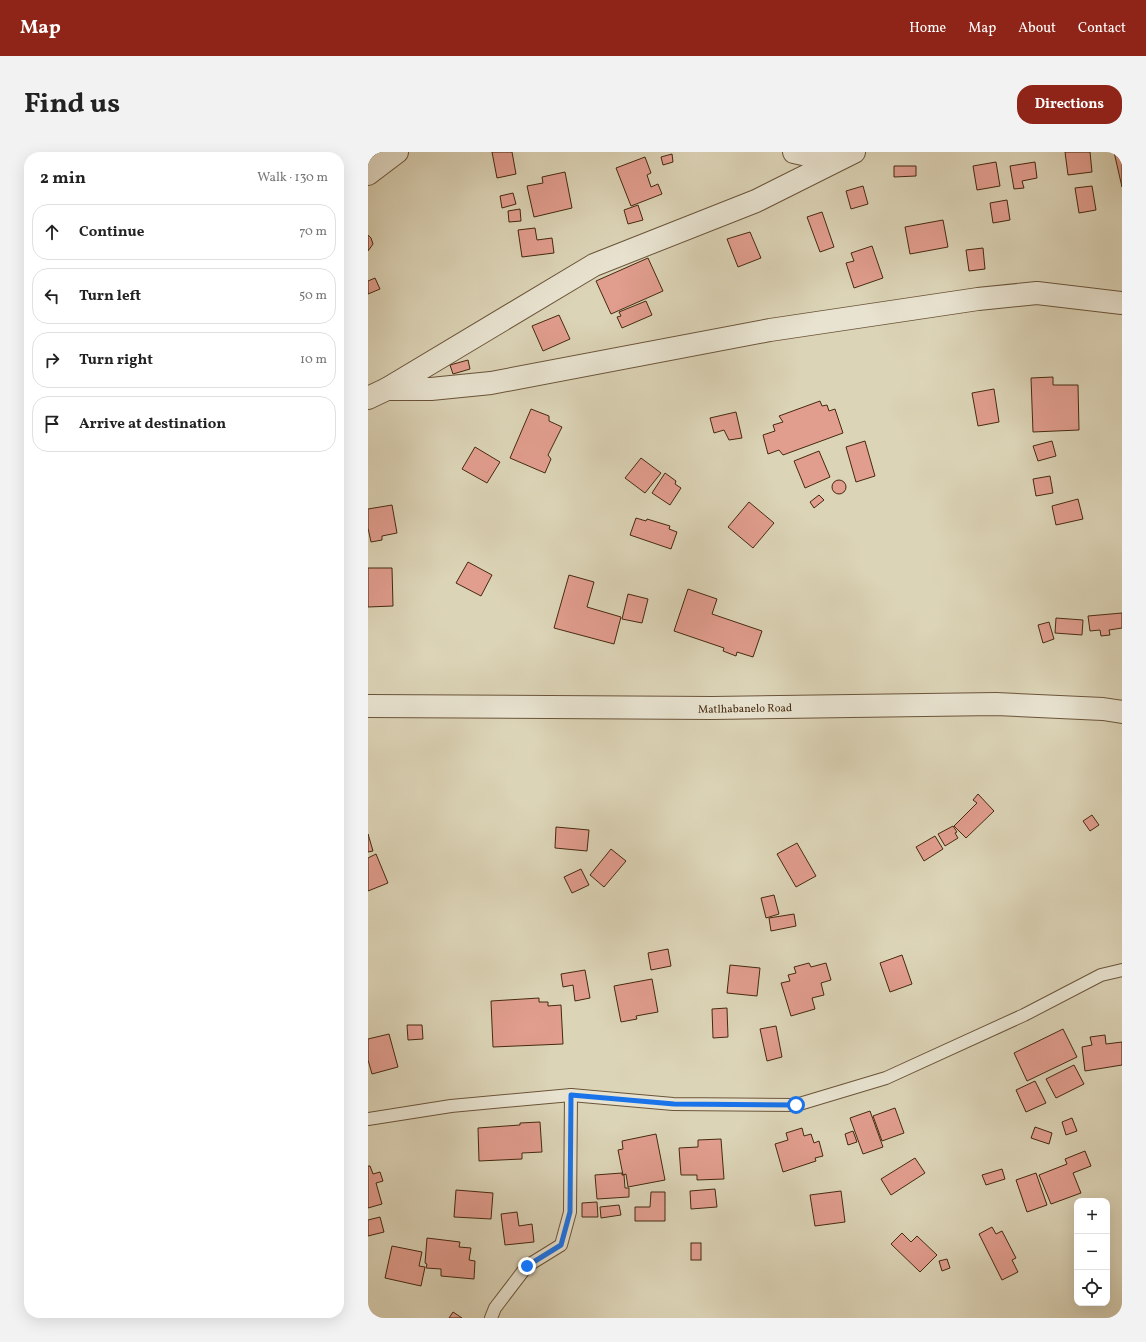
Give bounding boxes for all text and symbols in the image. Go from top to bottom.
text: Map [20,15,61,41]
text: Home [909,19,946,38]
text: Map [968,19,996,38]
text: About [1018,19,1056,38]
text: Contact [1078,19,1126,38]
text: Find us [24,85,120,124]
button: Directions [1017,85,1122,124]
text: 2 min [40,167,86,190]
text: Walk · 130 m [257,169,328,187]
icon: ahead [41,221,63,243]
text: Continue [79,222,144,243]
text: 70 m [299,223,327,241]
icon: left [41,285,63,307]
text: Turn left [79,286,141,307]
text: 50 m [299,287,327,305]
icon: right [41,349,63,371]
text: Turn right [79,350,153,371]
text: 10 m [300,351,327,369]
icon: arrive [41,413,63,435]
text: Arrive at destination [79,414,226,435]
street label: Matlhabanelo Road [698,701,792,718]
route start [787,1096,805,1114]
map controls [1074,1198,1110,1306]
button: + [1074,1198,1110,1234]
button: − [1074,1234,1110,1270]
route end [518,1257,536,1275]
button: locate [1074,1270,1110,1306]

